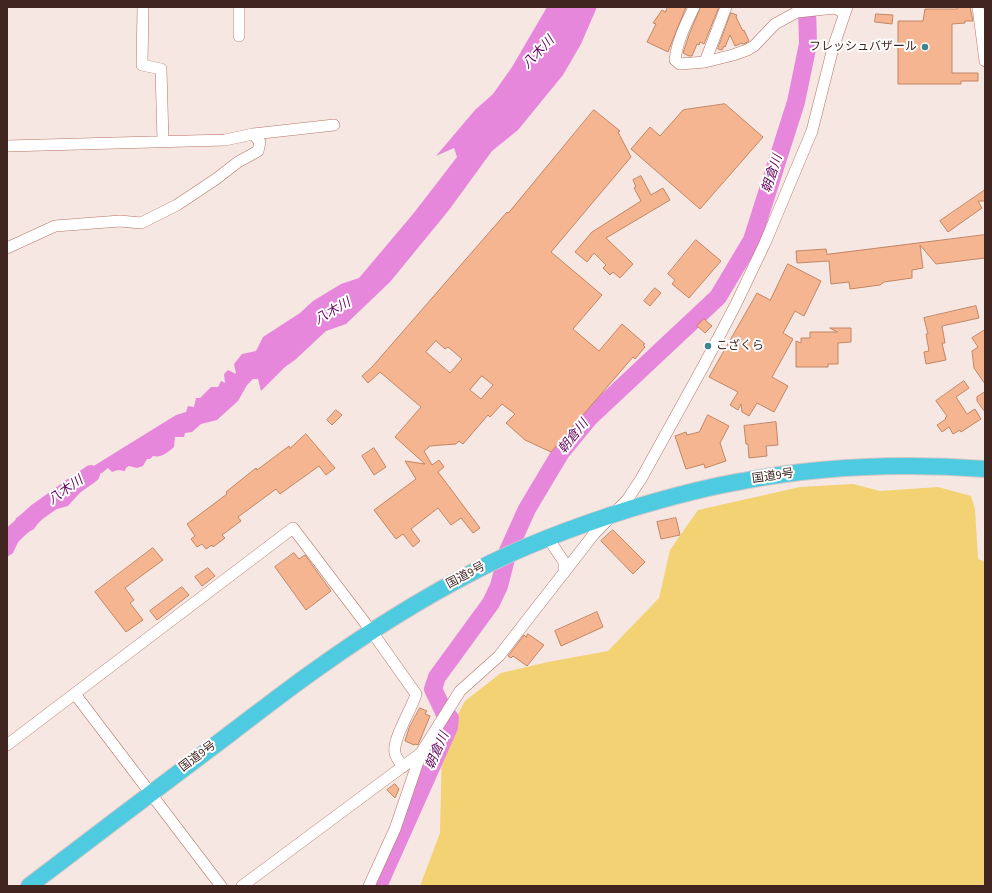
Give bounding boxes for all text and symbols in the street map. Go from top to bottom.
water label: 八木川 [520,34,558,72]
place label: フレッシュバザール [809,40,917,54]
marker: フレッシュバザール [920,42,930,52]
water label: 朝倉川 [760,153,786,195]
water label: 八木川 [312,295,354,329]
place label: こざくら [716,339,764,353]
marker: こざくら [703,341,713,351]
water label: 朝倉川 [556,417,592,457]
street label: 国道9号 [751,467,795,487]
water label: 八木川 [46,473,86,509]
street label: 国道9号 [444,560,488,592]
water label: 朝倉川 [423,730,453,772]
street label: 国道9号 [177,739,219,775]

